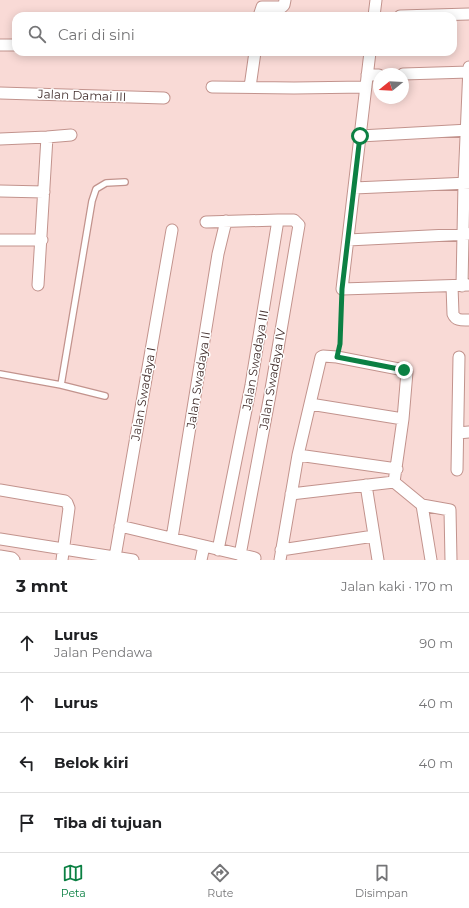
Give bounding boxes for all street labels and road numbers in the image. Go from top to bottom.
street label: Jalan Damai III [36,86,127,104]
street label: Jalan Swadaya III [239,309,271,412]
street label: Jalan Swadaya IV [256,327,288,432]
street label: Jalan Swadaya II [183,330,213,431]
street label: Jalan Swadaya I [127,346,159,443]

